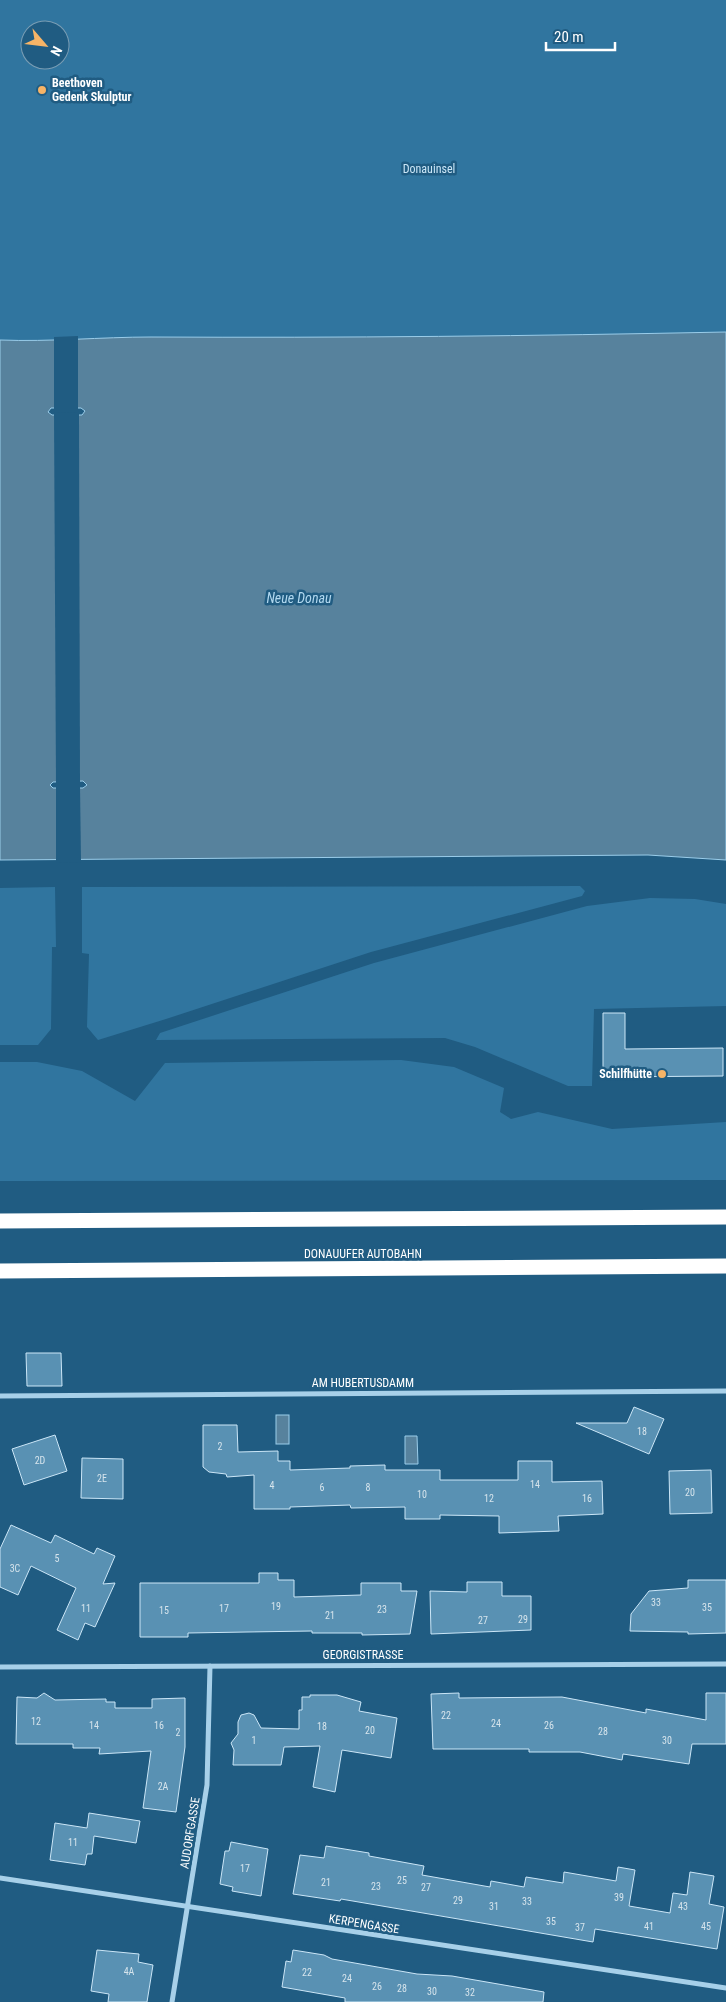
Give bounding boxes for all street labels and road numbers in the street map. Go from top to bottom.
street label: DONAUUFER AUTOBAHN [304,1247,422,1261]
street label: AM HUBERTUSDAMM [312,1376,414,1390]
street label: GEORGISTRASSE [323,1648,403,1662]
street label: AUDORFGASSE [177,1796,203,1870]
street label: KERPENGASSE [328,1912,400,1936]

